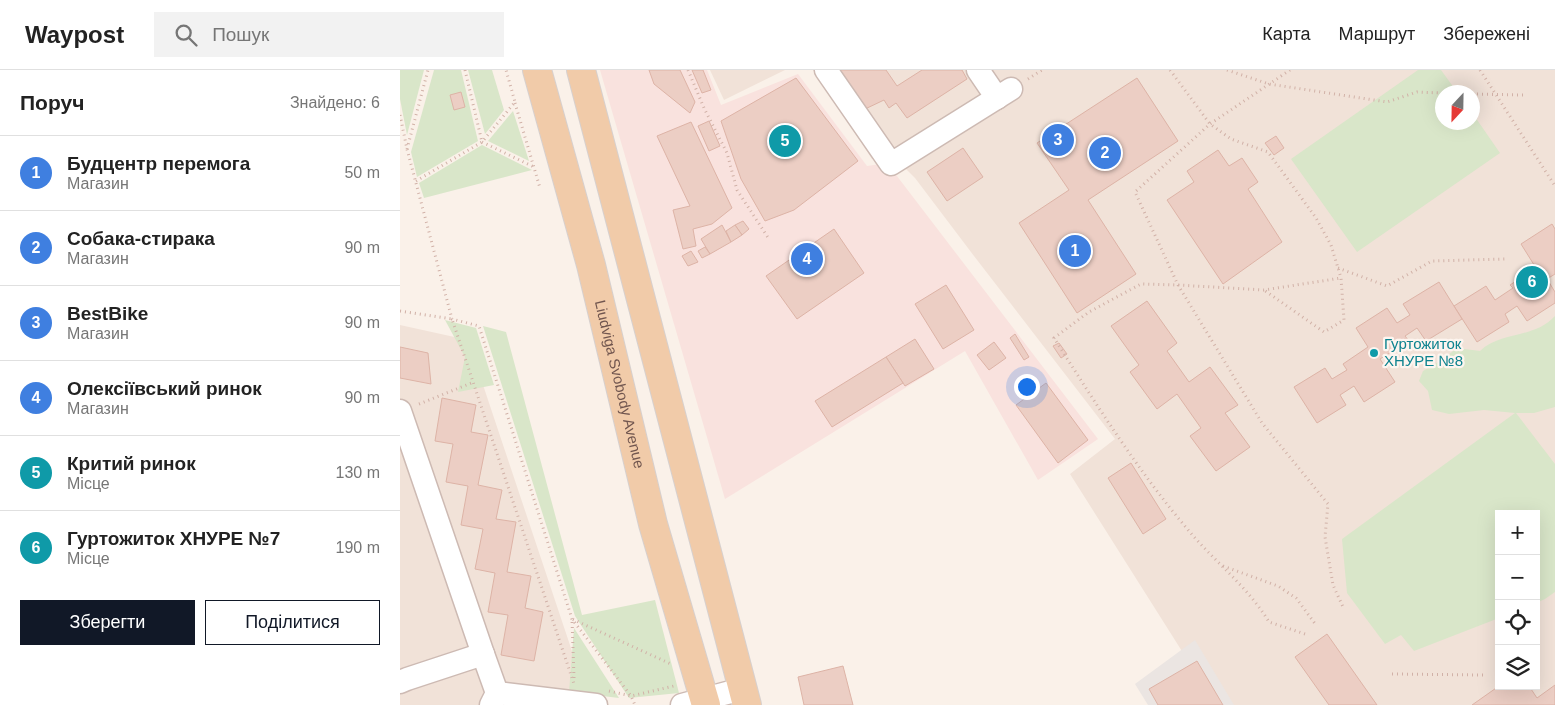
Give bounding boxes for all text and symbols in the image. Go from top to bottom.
search box [154,12,504,57]
text: Waypost [25,21,124,48]
icon: search [172,21,200,49]
text: Пошук [212,24,269,45]
text: Карта [1262,24,1310,44]
text: Маршрут [1338,24,1415,44]
text: Збережені [1443,24,1530,44]
north arrow [1435,85,1480,130]
text: Поруч [20,91,84,114]
text: Знайдено: 6 [290,94,380,111]
pin: 3 [1042,121,1074,159]
pin: 5 [769,122,801,160]
pin: 2 [1089,134,1121,172]
text: Будцентр перемога [67,153,250,174]
text: 1 [32,164,40,181]
text: 50 m [344,164,380,181]
text: Магазин [67,175,129,192]
text: Собака-стирака [67,228,215,249]
pin: 1 [1059,232,1091,270]
text: 2 [32,239,40,256]
text: 90 m [344,239,380,256]
pin: 4 [791,240,823,278]
text: Магазин [67,250,129,267]
pin: 6 [1516,263,1548,301]
street label: Liudviga Svobody Avenue [592,298,648,470]
text: BestBike [67,303,148,324]
text: 3 [32,314,40,331]
text: 90 m [344,314,380,331]
text: Магазин [67,325,129,342]
place label: Гуртожиток ХНУРЕ №8 [1384,335,1463,369]
marker: Гуртожиток ХНУРЕ №8 [1368,347,1380,359]
your location [1014,374,1040,400]
text: Олексіївський ринок [67,378,262,399]
text: 4 [32,389,40,406]
text: 90 m [344,389,380,406]
text: Магазин [67,400,129,417]
text: Критий ринок [67,453,196,474]
text: 5 [32,464,40,481]
text: 130 m [336,464,380,481]
text: Місце [67,475,110,492]
map controls [1495,510,1540,690]
button: + [1495,510,1540,555]
text: Гуртожиток ХНУРЕ №7 [67,528,280,549]
text: 6 [32,539,40,556]
text: 190 m [336,539,380,556]
text: Місце [67,550,110,567]
button: − [1495,555,1540,600]
button: Зберегти [20,600,195,645]
button: Поділитися [205,600,380,645]
button: locate [1495,600,1540,645]
button: layers [1495,645,1540,690]

